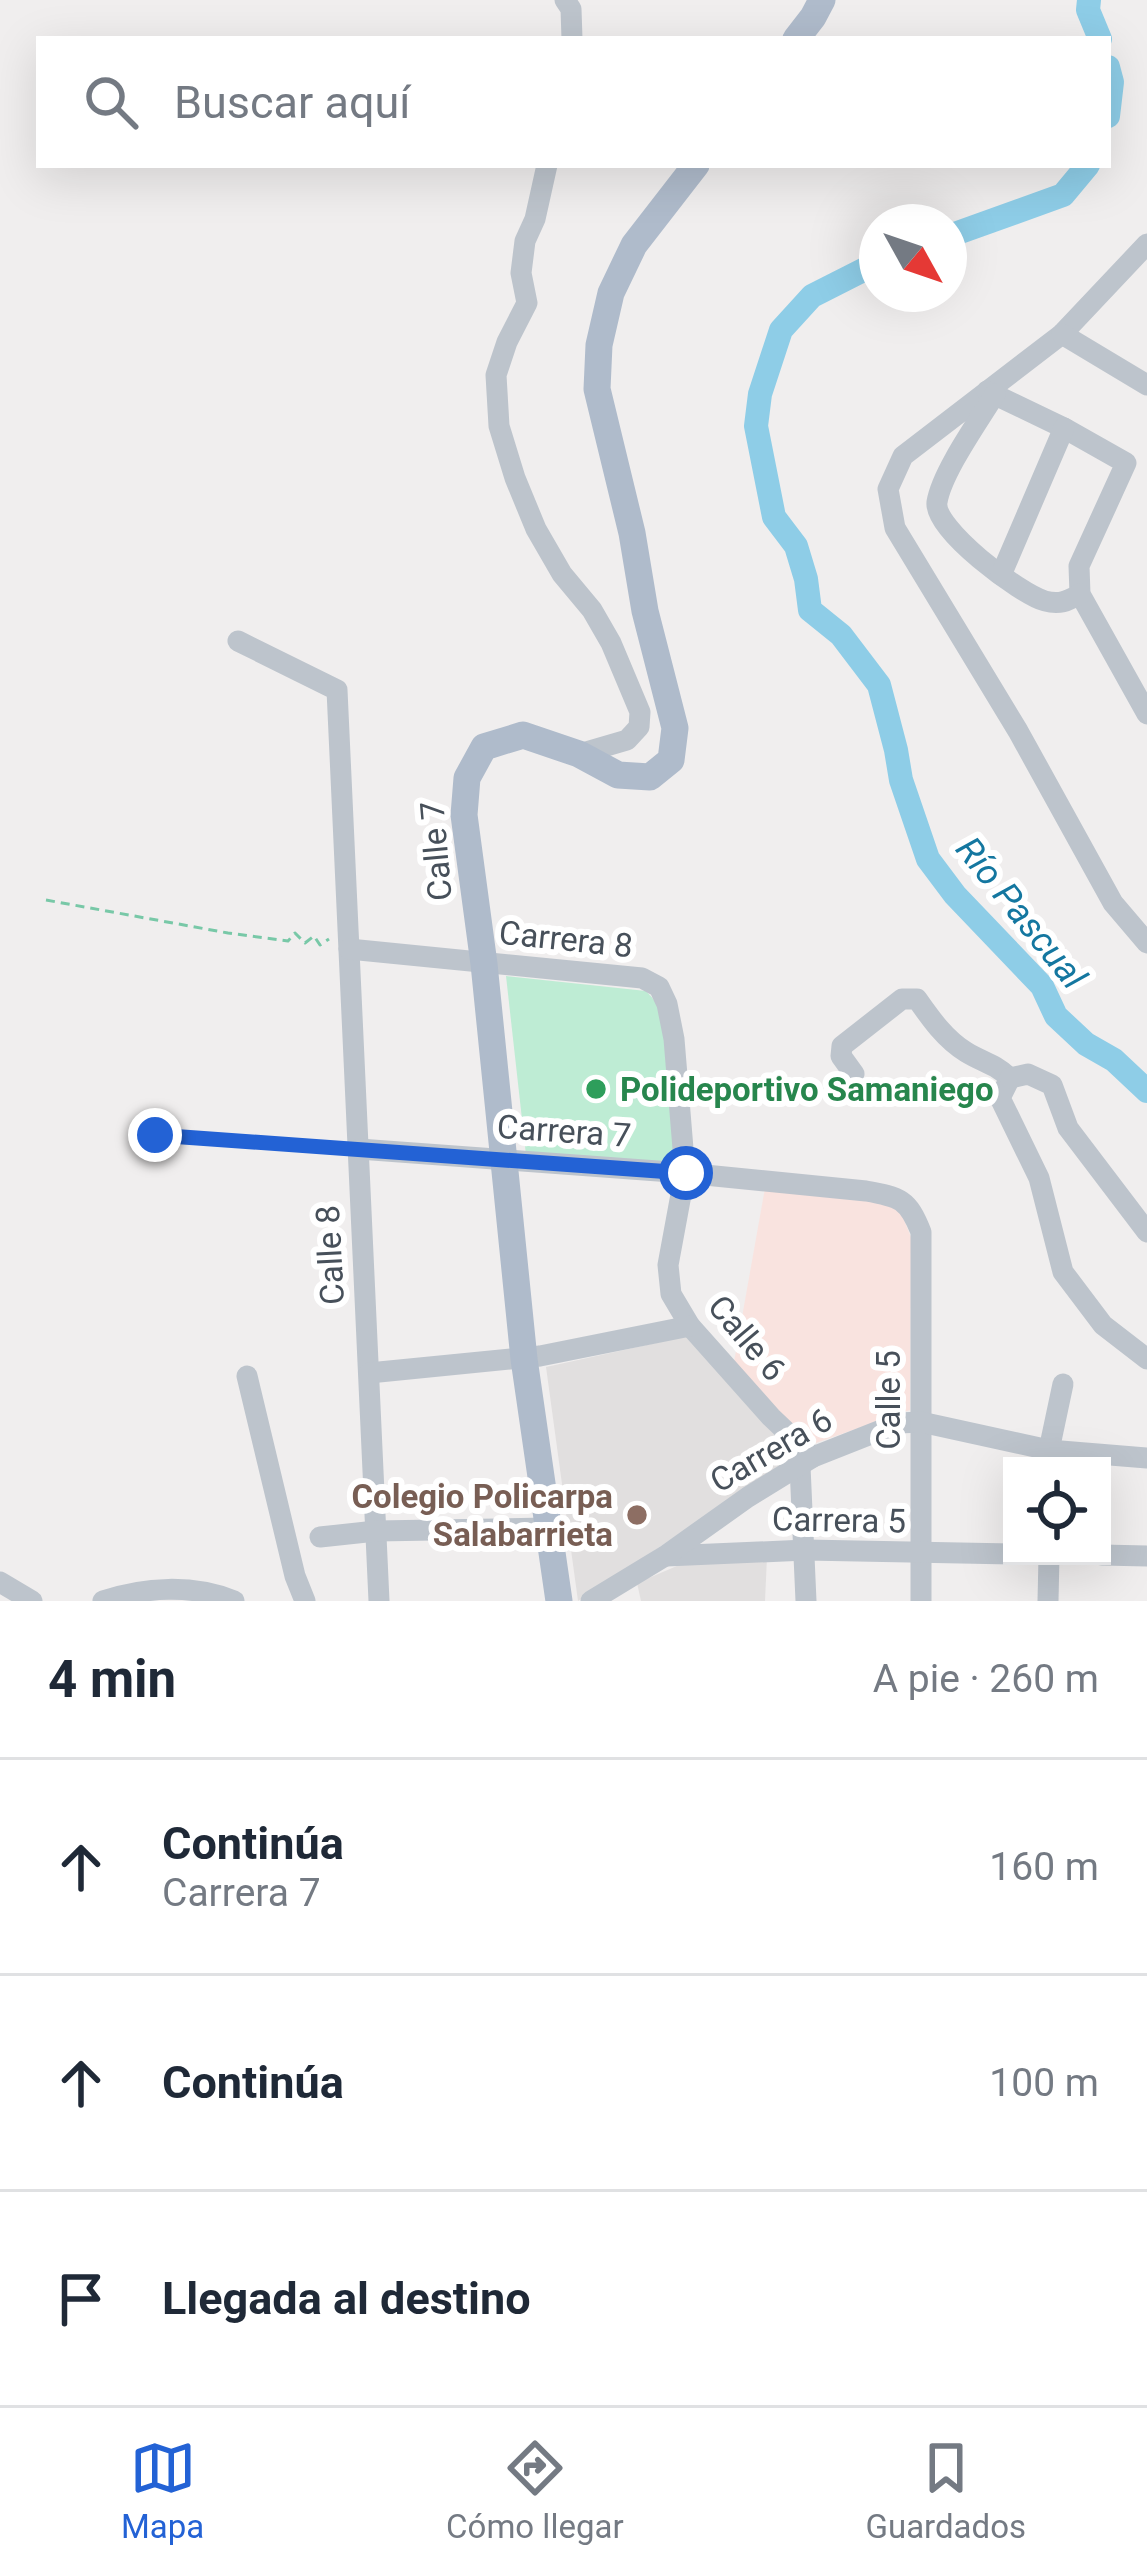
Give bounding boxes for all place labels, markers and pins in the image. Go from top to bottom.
place label: Polideportivo Samaniego [620,1070,994,1109]
marker: Polideportivo Samaniego [583,1076,609,1102]
place label: Colegio Policarpa Salabarrieta [351,1477,613,1554]
marker: Colegio Policarpa Salabarrieta [624,1502,650,1528]

